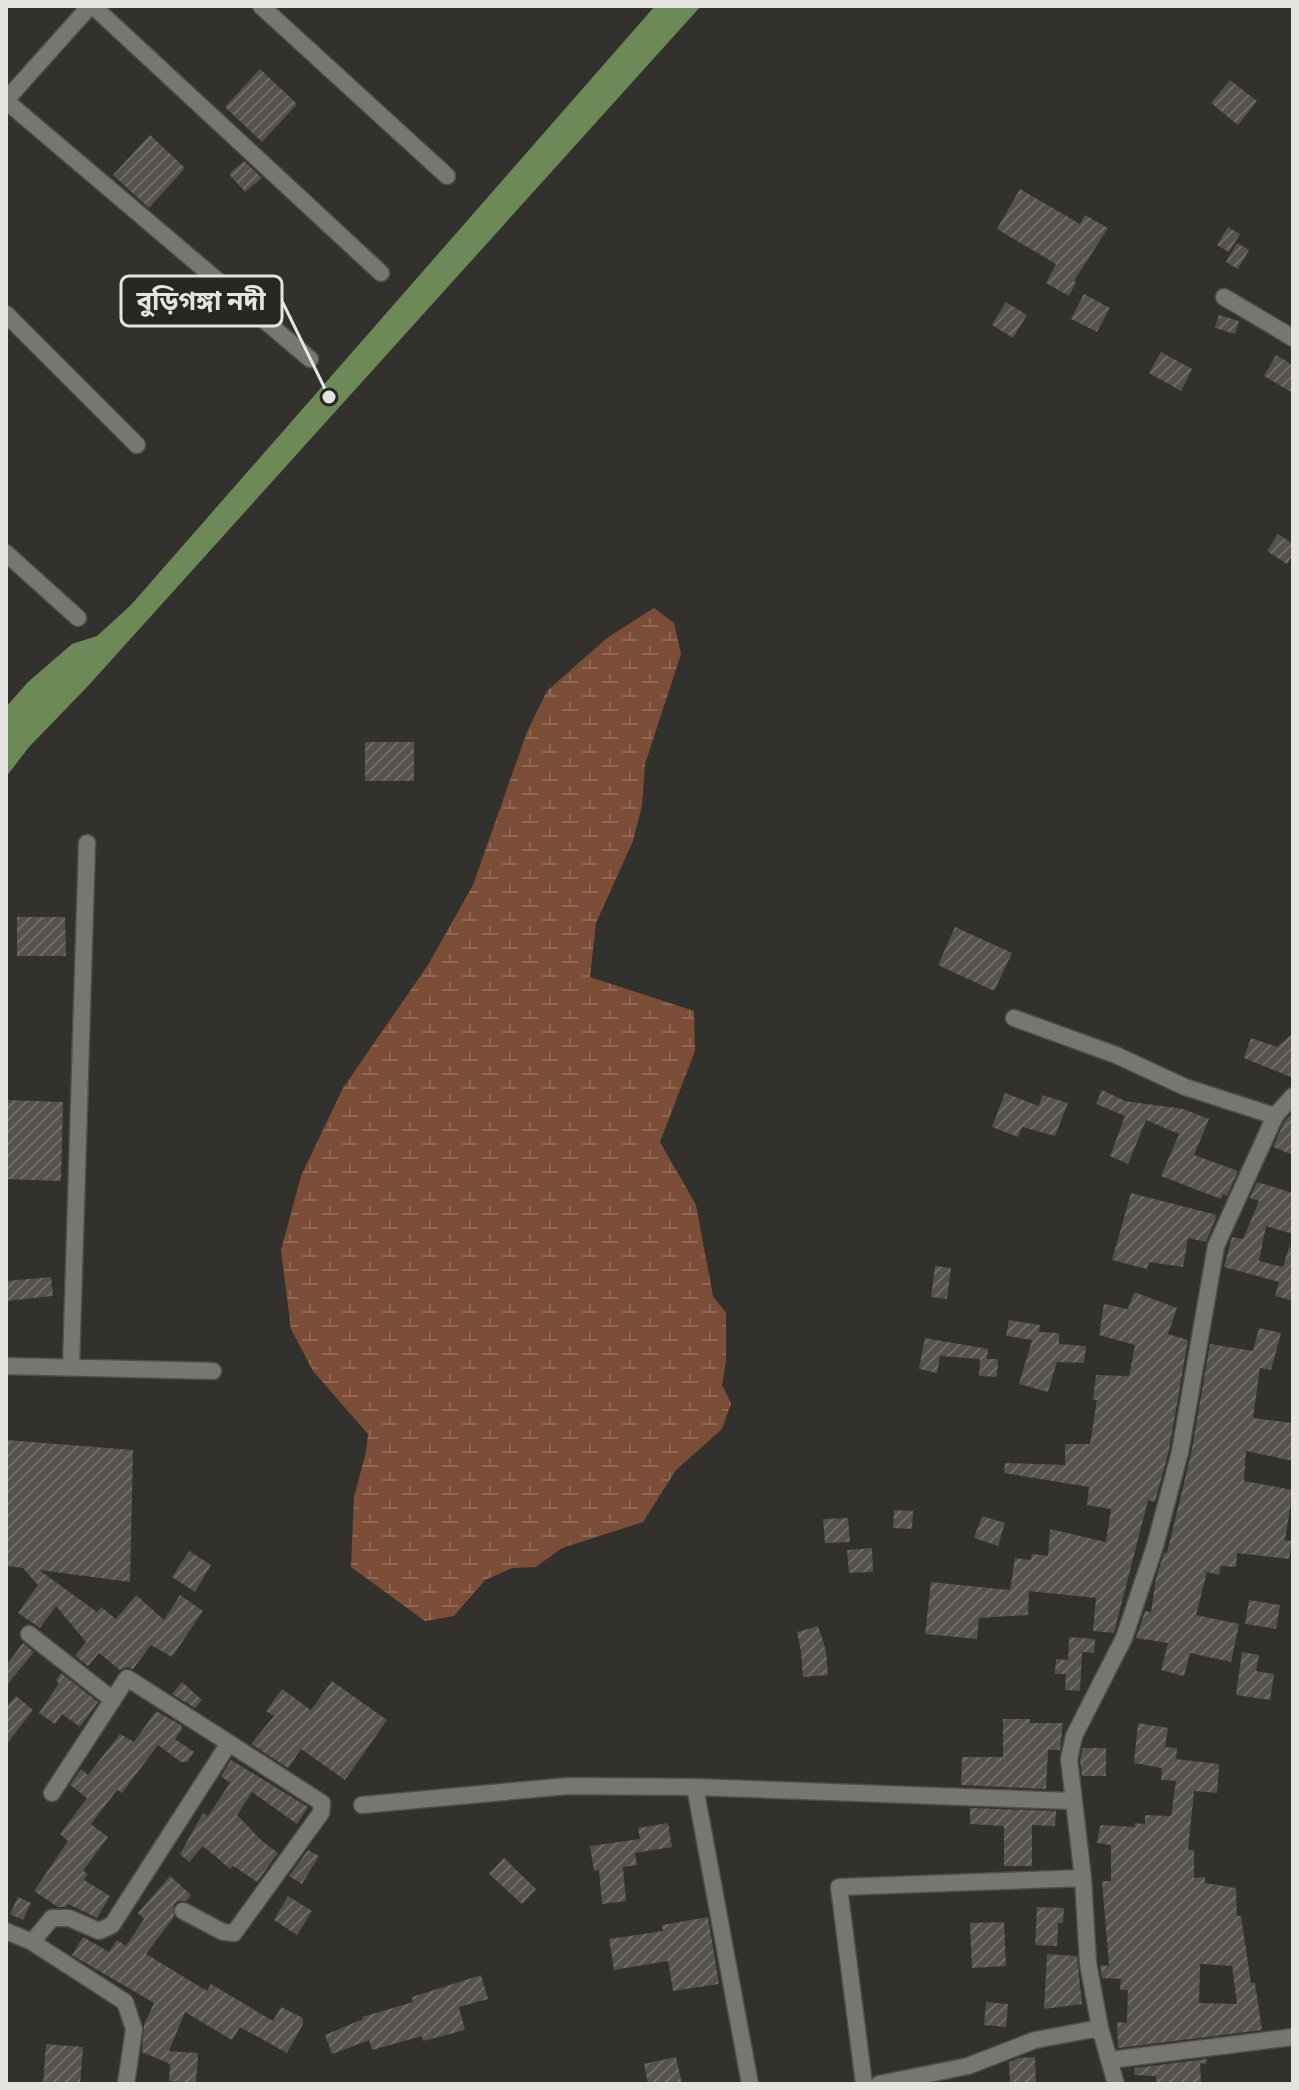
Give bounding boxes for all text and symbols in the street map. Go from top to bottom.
callout: বুড়িগঙ্গা নদী [121,276,282,326]
text: বুড়িগঙ্গা নদী [135,283,266,318]

